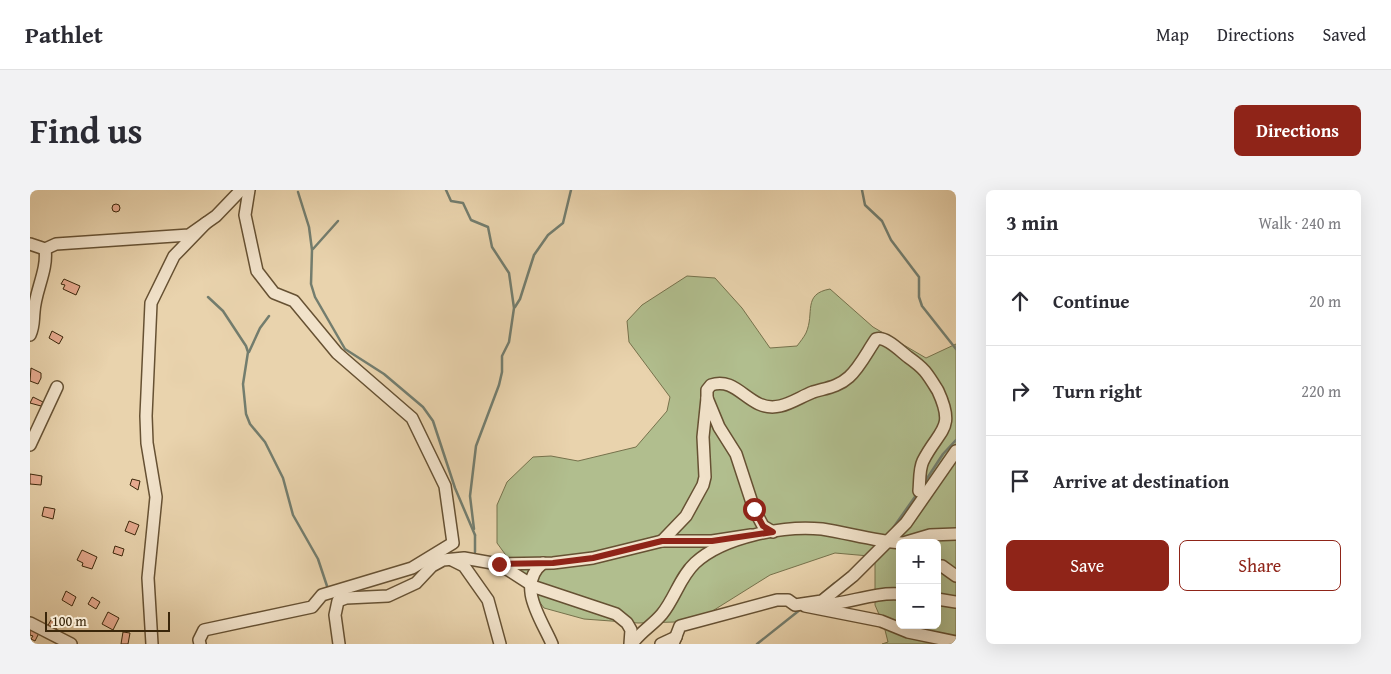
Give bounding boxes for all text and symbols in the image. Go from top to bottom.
text: Pathlet [25,17,103,52]
text: Map [1156,21,1189,48]
text: Directions [1217,21,1294,48]
text: Saved [1322,21,1366,48]
text: Find us [30,105,143,156]
button: Directions [1234,105,1361,156]
text: 3 min [1006,207,1058,238]
text: Walk · 240 m [1258,211,1341,235]
icon: ahead [1006,287,1034,315]
text: Continue [1053,287,1130,315]
text: 20 m [1309,289,1341,313]
icon: right [1006,377,1034,405]
text: Turn right [1053,377,1142,405]
text: 220 m [1301,379,1341,403]
icon: arrive [1006,467,1034,495]
text: Arrive at destination [1053,467,1229,495]
route start [743,498,766,521]
map controls [896,539,941,629]
button: + [896,539,941,584]
button: Save [1006,540,1169,591]
button: Share [1179,540,1341,591]
route end [488,553,511,576]
button: − [896,584,941,629]
scale bar [45,609,170,632]
text: 100 m [52,611,87,631]

